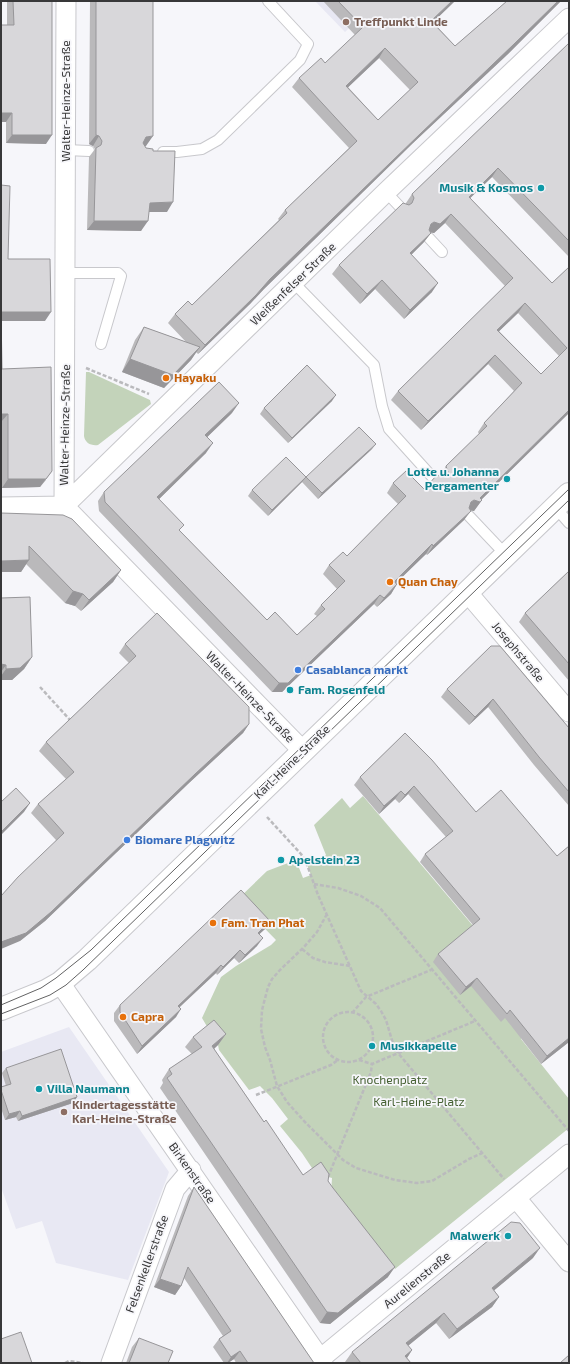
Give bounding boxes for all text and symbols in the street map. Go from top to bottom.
place label: Treffpunkt Linde [354,14,448,28]
marker: Treffpunkt Linde [341,17,351,27]
street label: Walter-Heinze-Straße [58,40,72,162]
place label: Musik & Kosmos [439,180,533,194]
marker: Musik & Kosmos [536,183,546,193]
street label: Weißenfelser Straße [247,239,338,328]
street label: Walter-Heinze-Straße [56,364,72,486]
place label: Hayaku [174,370,216,385]
marker: Hayaku [161,373,171,383]
place label: Lotte u. Johanna Pergamenter [407,464,499,492]
marker: Lotte u. Johanna Pergamenter [502,474,512,484]
place label: Quan Chay [398,574,458,589]
marker: Quan Chay [385,577,395,587]
street label: Josephstraße [490,619,548,684]
street label: Walter-Heinze-Straße [204,648,298,745]
place label: Casablanca markt [306,662,408,676]
marker: Casablanca markt [293,665,303,675]
place label: Fam. Rosenfeld [298,682,385,696]
marker: Fam. Rosenfeld [285,685,295,695]
street label: Karl-Heine-Straße [250,721,332,801]
place label: Biomare Plagwitz [135,832,235,846]
marker: Biomare Plagwitz [122,835,132,845]
place label: Apelstein 23 [289,852,360,866]
marker: Apelstein 23 [276,855,286,865]
place label: Fam. Tran Phat [221,915,305,929]
marker: Fam. Tran Phat [208,918,218,928]
place label: Capra [131,1009,164,1023]
marker: Capra [118,1012,128,1022]
place label: Musikkapelle [380,1038,457,1052]
marker: Musikkapelle [367,1041,377,1051]
park label: Knochenplatz [353,1072,427,1086]
place label: Villa Naumann [47,1081,130,1095]
marker: Villa Naumann [34,1084,44,1094]
park label: Karl-Heine-Platz [373,1094,465,1108]
place label: Kindertagesstätte Karl-Heine-Straße [72,1097,177,1125]
marker: Kindertagesstätte Karl-Heine-Straße [59,1107,69,1117]
street label: Birkenstraße [167,1139,219,1206]
street label: Felsenkellerstraße [122,1213,170,1315]
place label: Malwerk [450,1228,500,1242]
marker: Malwerk [503,1231,513,1241]
street label: Aurelienstraße [380,1248,453,1310]

